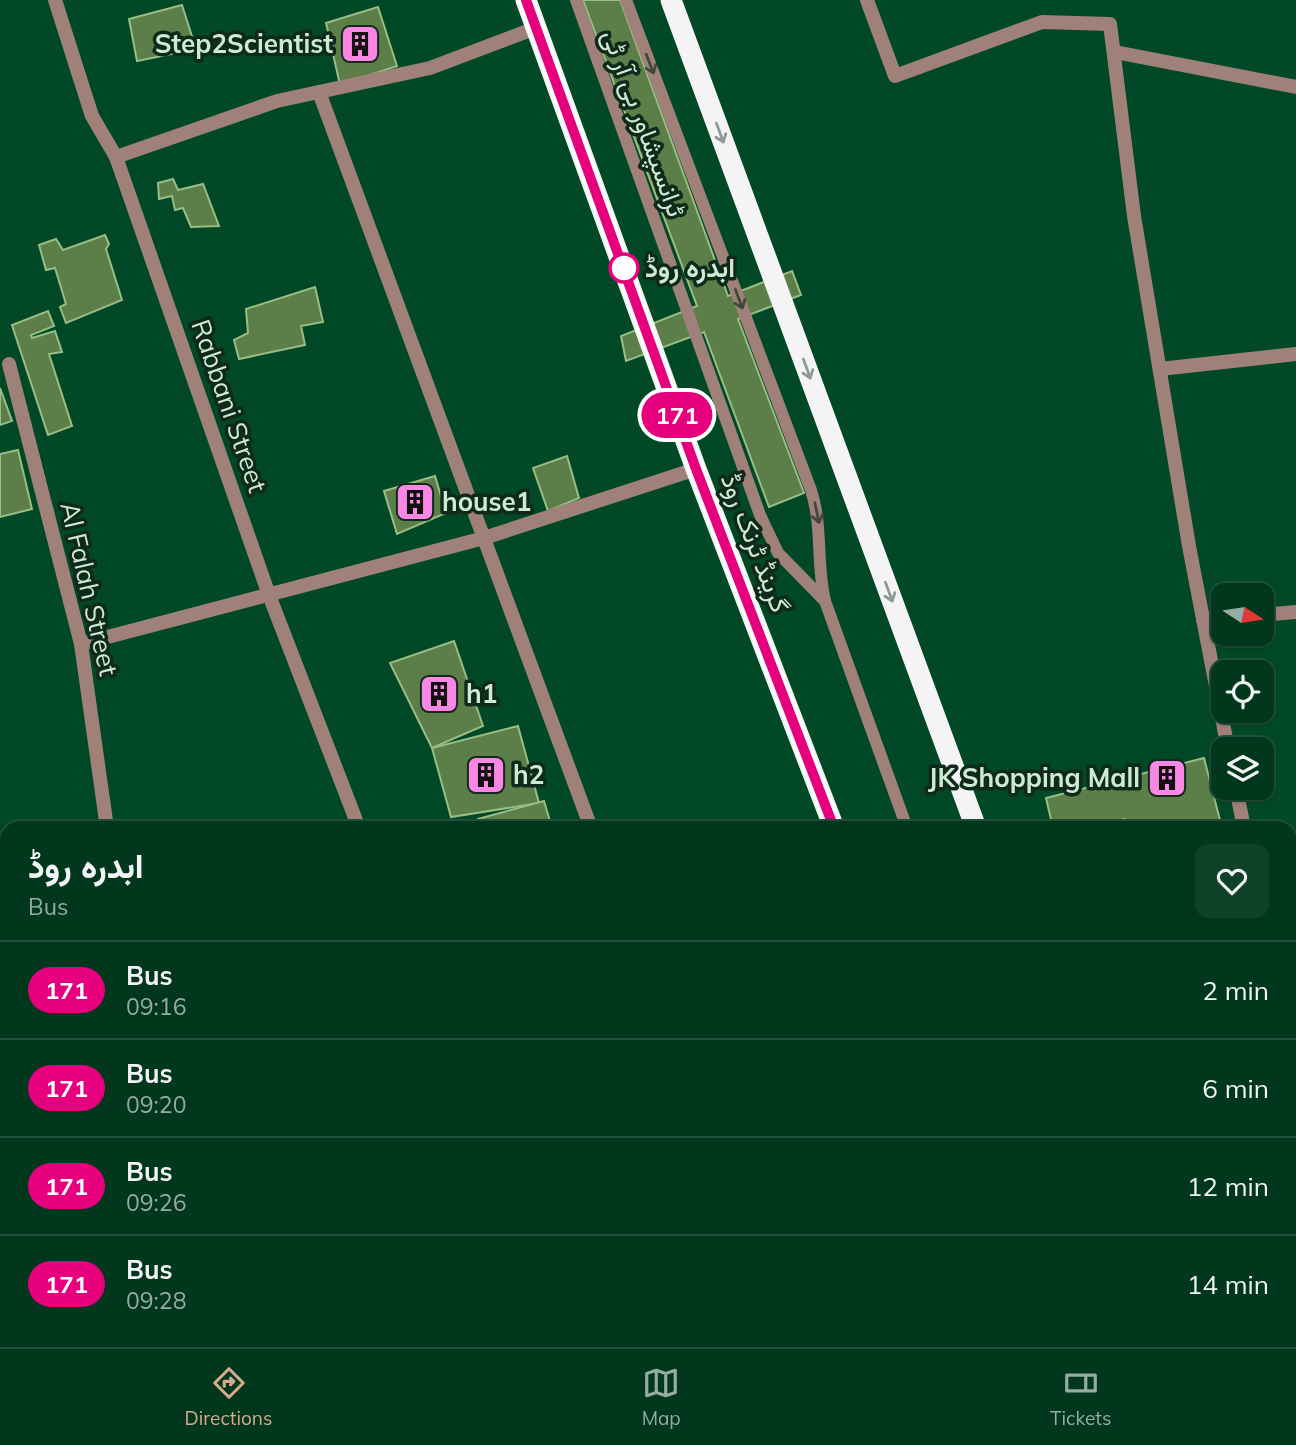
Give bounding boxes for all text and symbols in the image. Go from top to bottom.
building icon: Step2Scientist [339,23,381,65]
street label: ٹرانسپشاور بی آر ٹی [593,25,694,222]
place label: Step2Scientist [155,27,333,60]
one-way arrow [644,52,657,74]
one-way arrow [715,122,727,144]
place label: ابدرہ روڈ [645,251,735,284]
marker: ابدرہ روڈ [609,253,639,283]
one-way arrow [734,288,746,310]
street label: Rabbani Street [184,315,274,497]
one-way arrow [802,358,814,380]
line badge: 171 [637,392,717,438]
text: 171 [655,400,699,430]
street label: گرینڈ ٹرنک روڈ [714,469,797,617]
building icon: house1 [394,481,436,523]
place label: house1 [442,485,531,518]
street label: Al Falah Street [53,499,126,679]
one-way arrow [811,501,825,524]
one-way arrow [884,581,897,603]
north arrow [1211,583,1274,646]
map controls [1211,583,1274,800]
button: locate [1211,660,1274,723]
building icon: h1 [418,673,460,715]
place label: h1 [466,677,497,710]
button: layers [1211,737,1274,800]
building icon: h2 [465,754,507,796]
building icon: JK Shopping Mall [1146,757,1188,799]
place label: h2 [513,758,544,791]
place label: JK Shopping Mall [928,761,1140,794]
button: heart [1195,844,1269,918]
text: ابدرہ روڈ [28,845,144,886]
text: Bus [28,892,68,921]
text: Bus [126,959,172,992]
text: 2 min [1202,974,1269,1007]
text: 171 [45,975,88,1005]
text: 09:16 [126,992,186,1021]
text: Bus [126,1057,172,1090]
text: 6 min [1202,1072,1269,1105]
text: 171 [45,1073,88,1103]
text: 09:20 [126,1090,186,1119]
text: Bus [126,1155,172,1188]
text: 12 min [1187,1170,1269,1203]
text: 171 [45,1171,88,1201]
text: 09:26 [126,1188,186,1217]
text: Bus [126,1253,172,1286]
text: 14 min [1187,1268,1269,1301]
text: 171 [45,1269,88,1299]
text: 09:28 [126,1286,186,1315]
tab: Directions [185,1364,272,1430]
tab: Map [642,1364,681,1430]
tab: Tickets [1050,1364,1111,1430]

